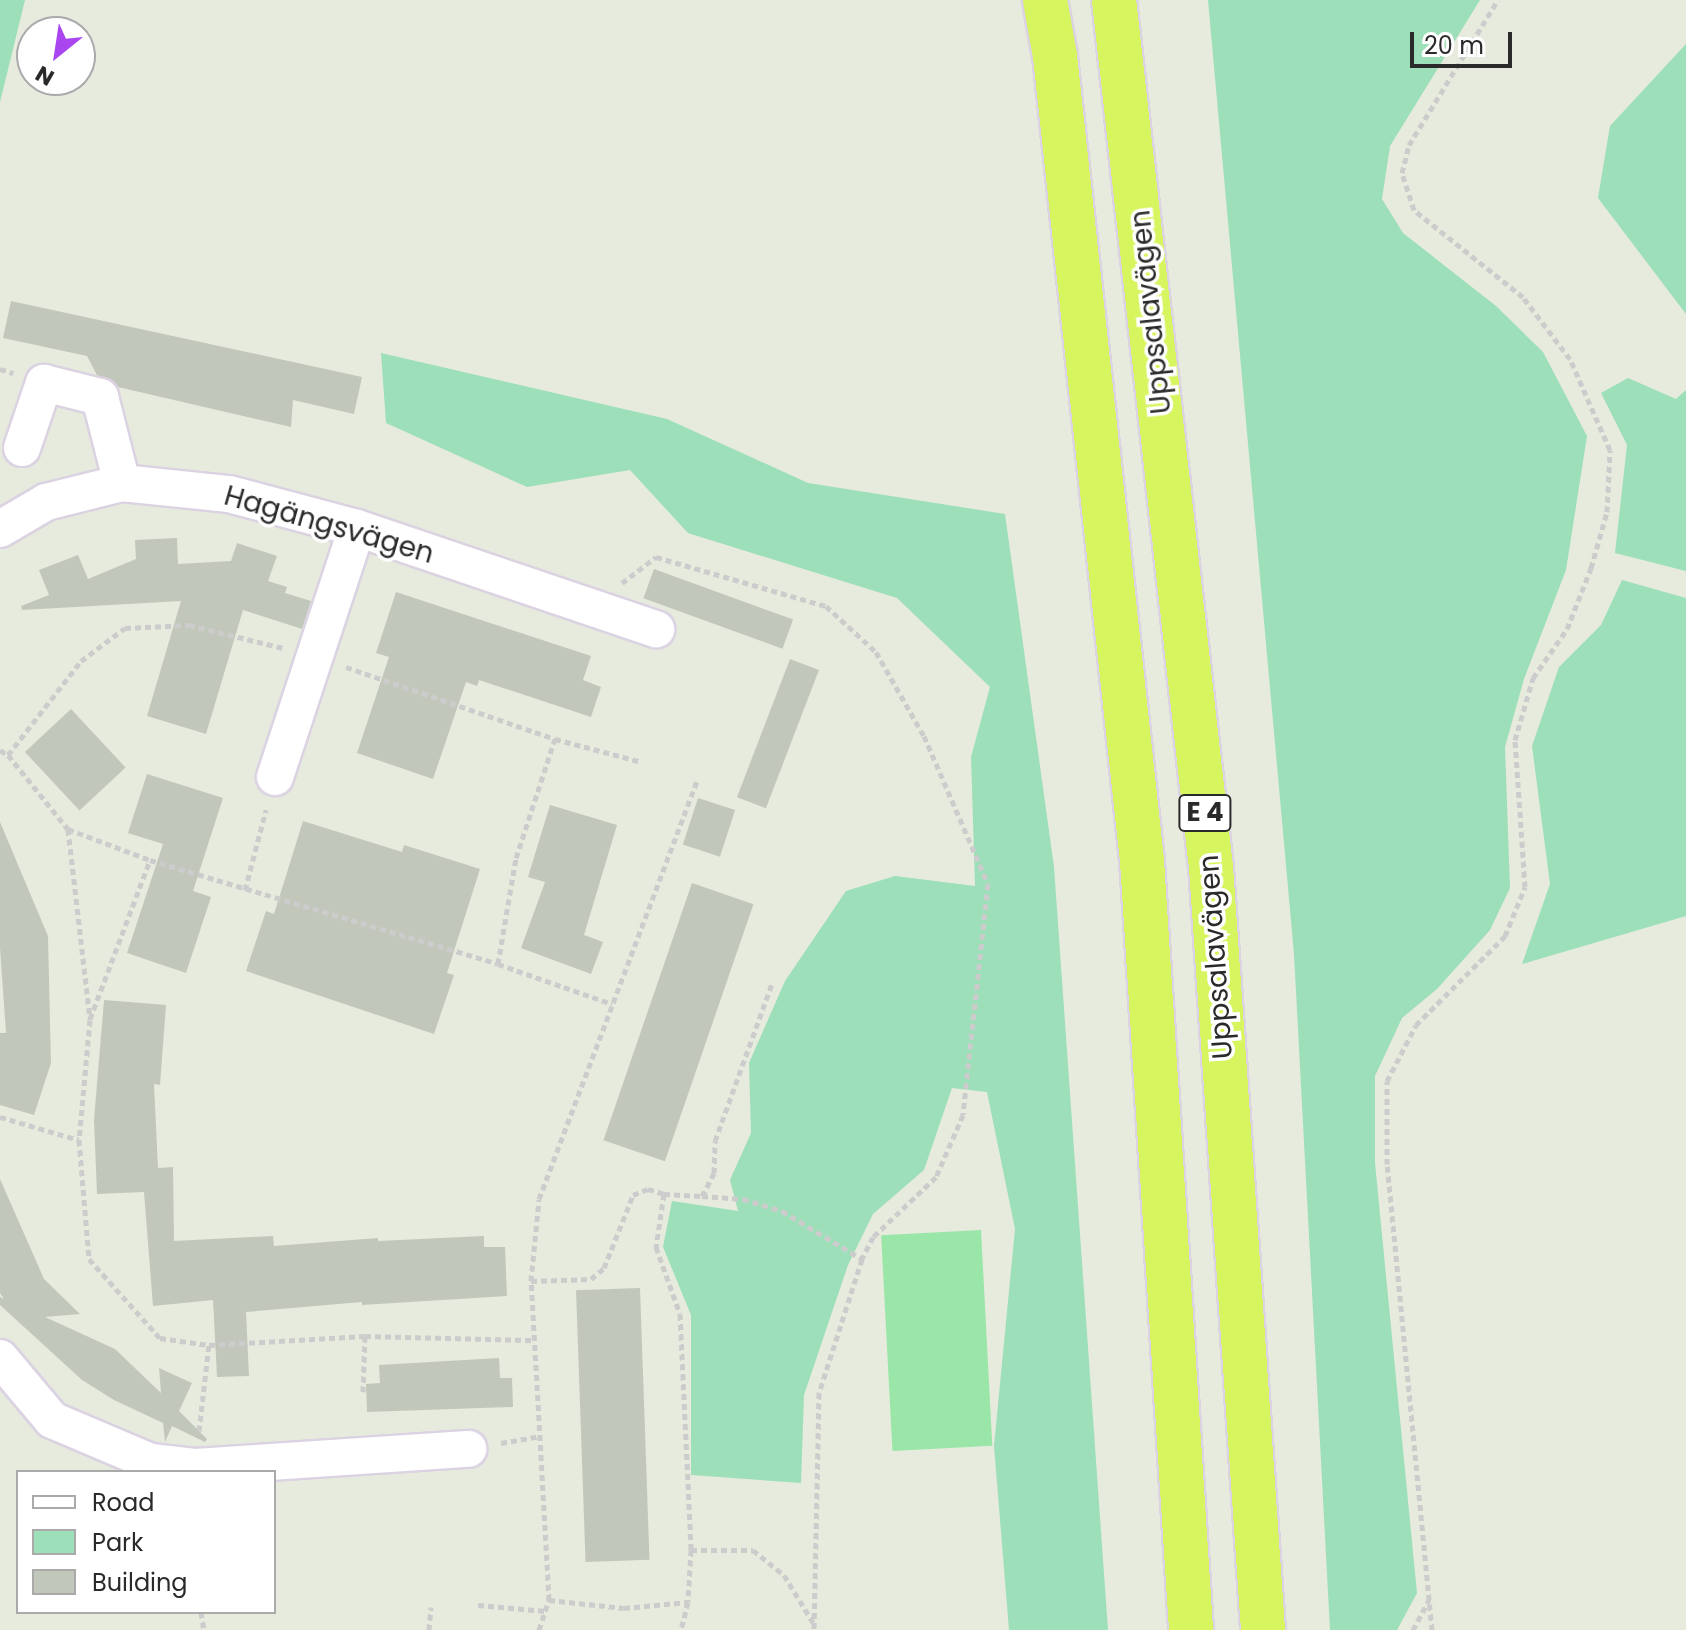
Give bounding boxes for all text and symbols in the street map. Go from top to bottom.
north arrow [16,16,96,96]
scale bar [1414,16,1516,66]
text: 20 m [1424,29,1484,62]
text: N [30,58,60,93]
street label: Uppsalavägen [1124,208,1178,416]
street label: Hagängsvägen [220,479,438,571]
road number: E 4 [1177,791,1233,835]
street label: Uppsalavägen [1192,854,1240,1060]
legend [16,1470,276,1614]
text: Road [92,1486,154,1519]
text: Park [92,1526,143,1559]
text: Building [92,1566,188,1599]

